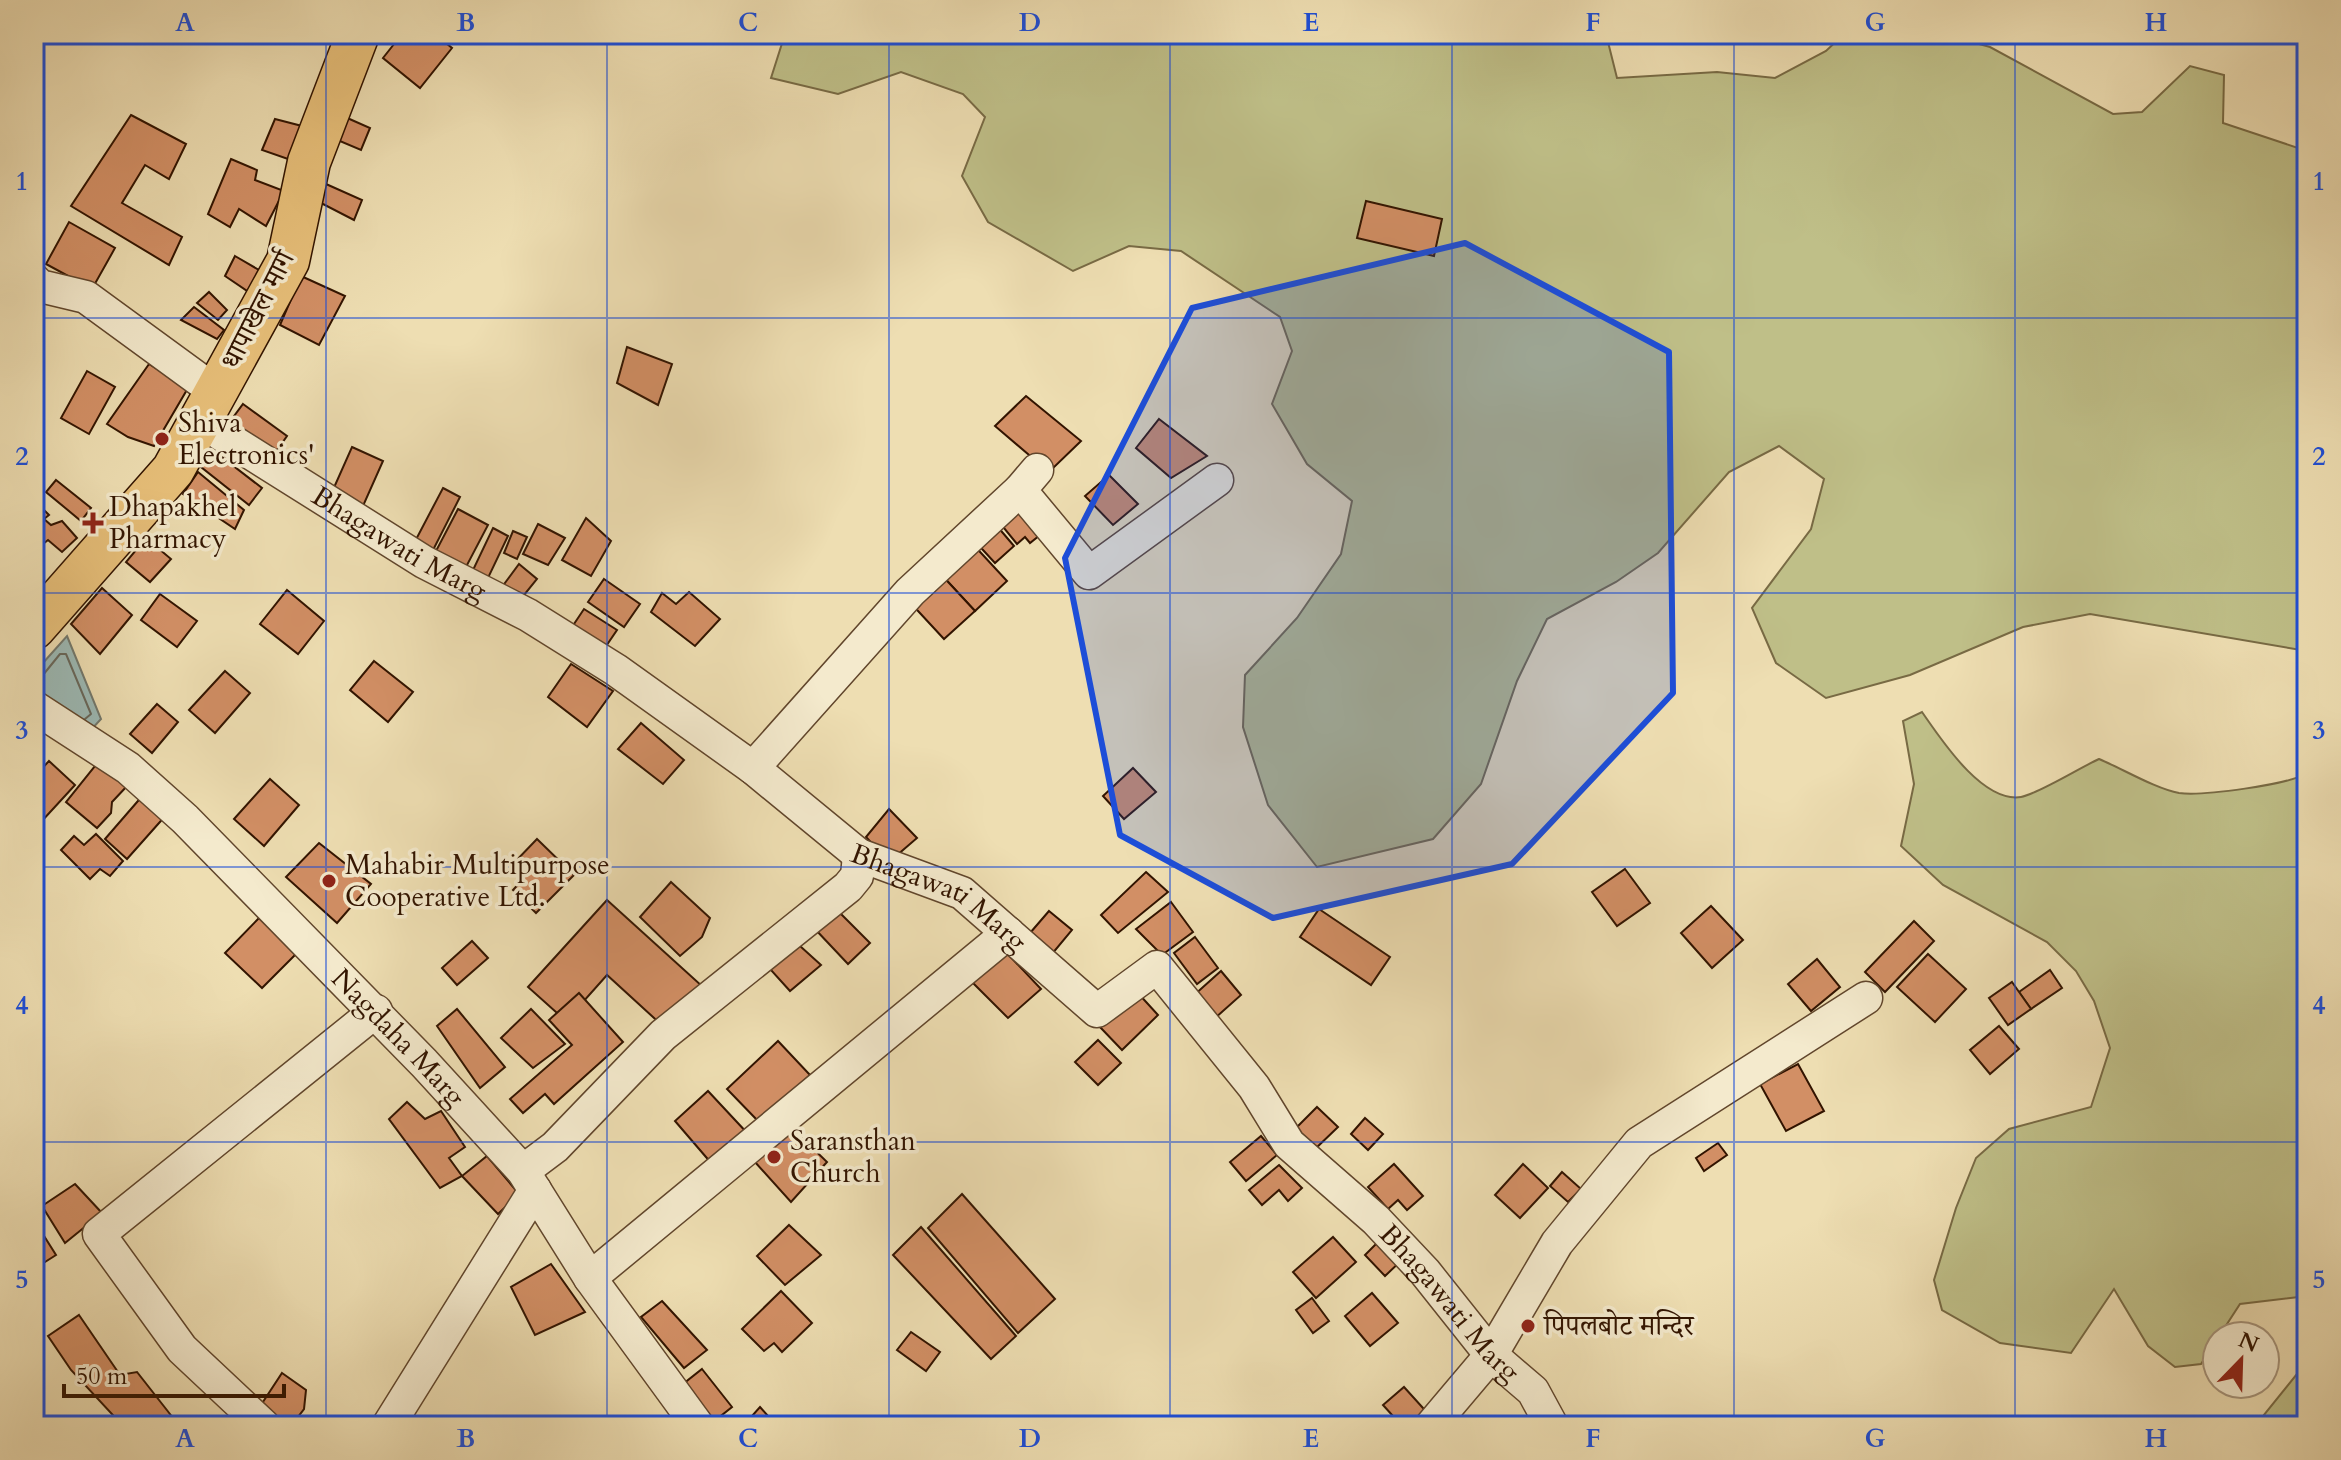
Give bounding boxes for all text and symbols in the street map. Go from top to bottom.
text: A [175,5,195,40]
text: B [457,5,475,40]
text: C [738,5,758,40]
text: D [1019,5,1041,40]
text: E [1303,5,1319,40]
text: F [1585,5,1601,40]
text: G [1864,5,1886,40]
text: H [2145,5,2168,40]
text: 1 [15,164,29,199]
text: 1 [2312,164,2326,199]
street label: धापाखेल मार्ग [212,243,305,376]
place label: Shiva Electronics' [178,404,314,474]
marker: Shiva Electronics' [153,430,171,448]
text: 2 [15,439,29,474]
text: 2 [2312,439,2326,474]
street label: Bhagawati Marg [304,477,494,610]
place label: Dhapakhel Pharmacy [109,488,236,558]
marker: Dhapakhel Pharmacy [84,514,102,532]
text: 3 [15,713,29,748]
text: 3 [2312,713,2326,748]
street label: Bhagawati Marg [845,835,1035,960]
place label: Mahabir Multipurpose Cooperative Ltd. [345,846,610,916]
marker: Mahabir Multipurpose Cooperative Ltd. [320,872,338,890]
street label: Nagdaha Marg [323,960,474,1115]
text: 4 [15,988,29,1023]
text: 4 [2312,988,2326,1023]
place label: Saransthan Church [790,1122,916,1192]
marker: Saransthan Church [765,1148,783,1166]
street label: Bhagawati Marg [1371,1216,1528,1391]
text: 5 [15,1262,29,1297]
text: 5 [2312,1262,2326,1297]
place label: पिपलबोट मन्दिर [1542,1307,1695,1345]
marker: पिपलबोट मन्दिर [1519,1317,1537,1335]
north arrow [2201,1320,2281,1400]
text: N [2234,1325,2263,1360]
scale bar [64,1348,284,1398]
text: 50 m [76,1360,128,1393]
text: A [175,1421,195,1456]
text: B [457,1421,475,1456]
text: C [738,1421,758,1456]
text: D [1019,1421,1041,1456]
text: E [1303,1421,1319,1456]
text: F [1585,1421,1601,1456]
text: G [1864,1421,1886,1456]
text: H [2145,1421,2168,1456]

